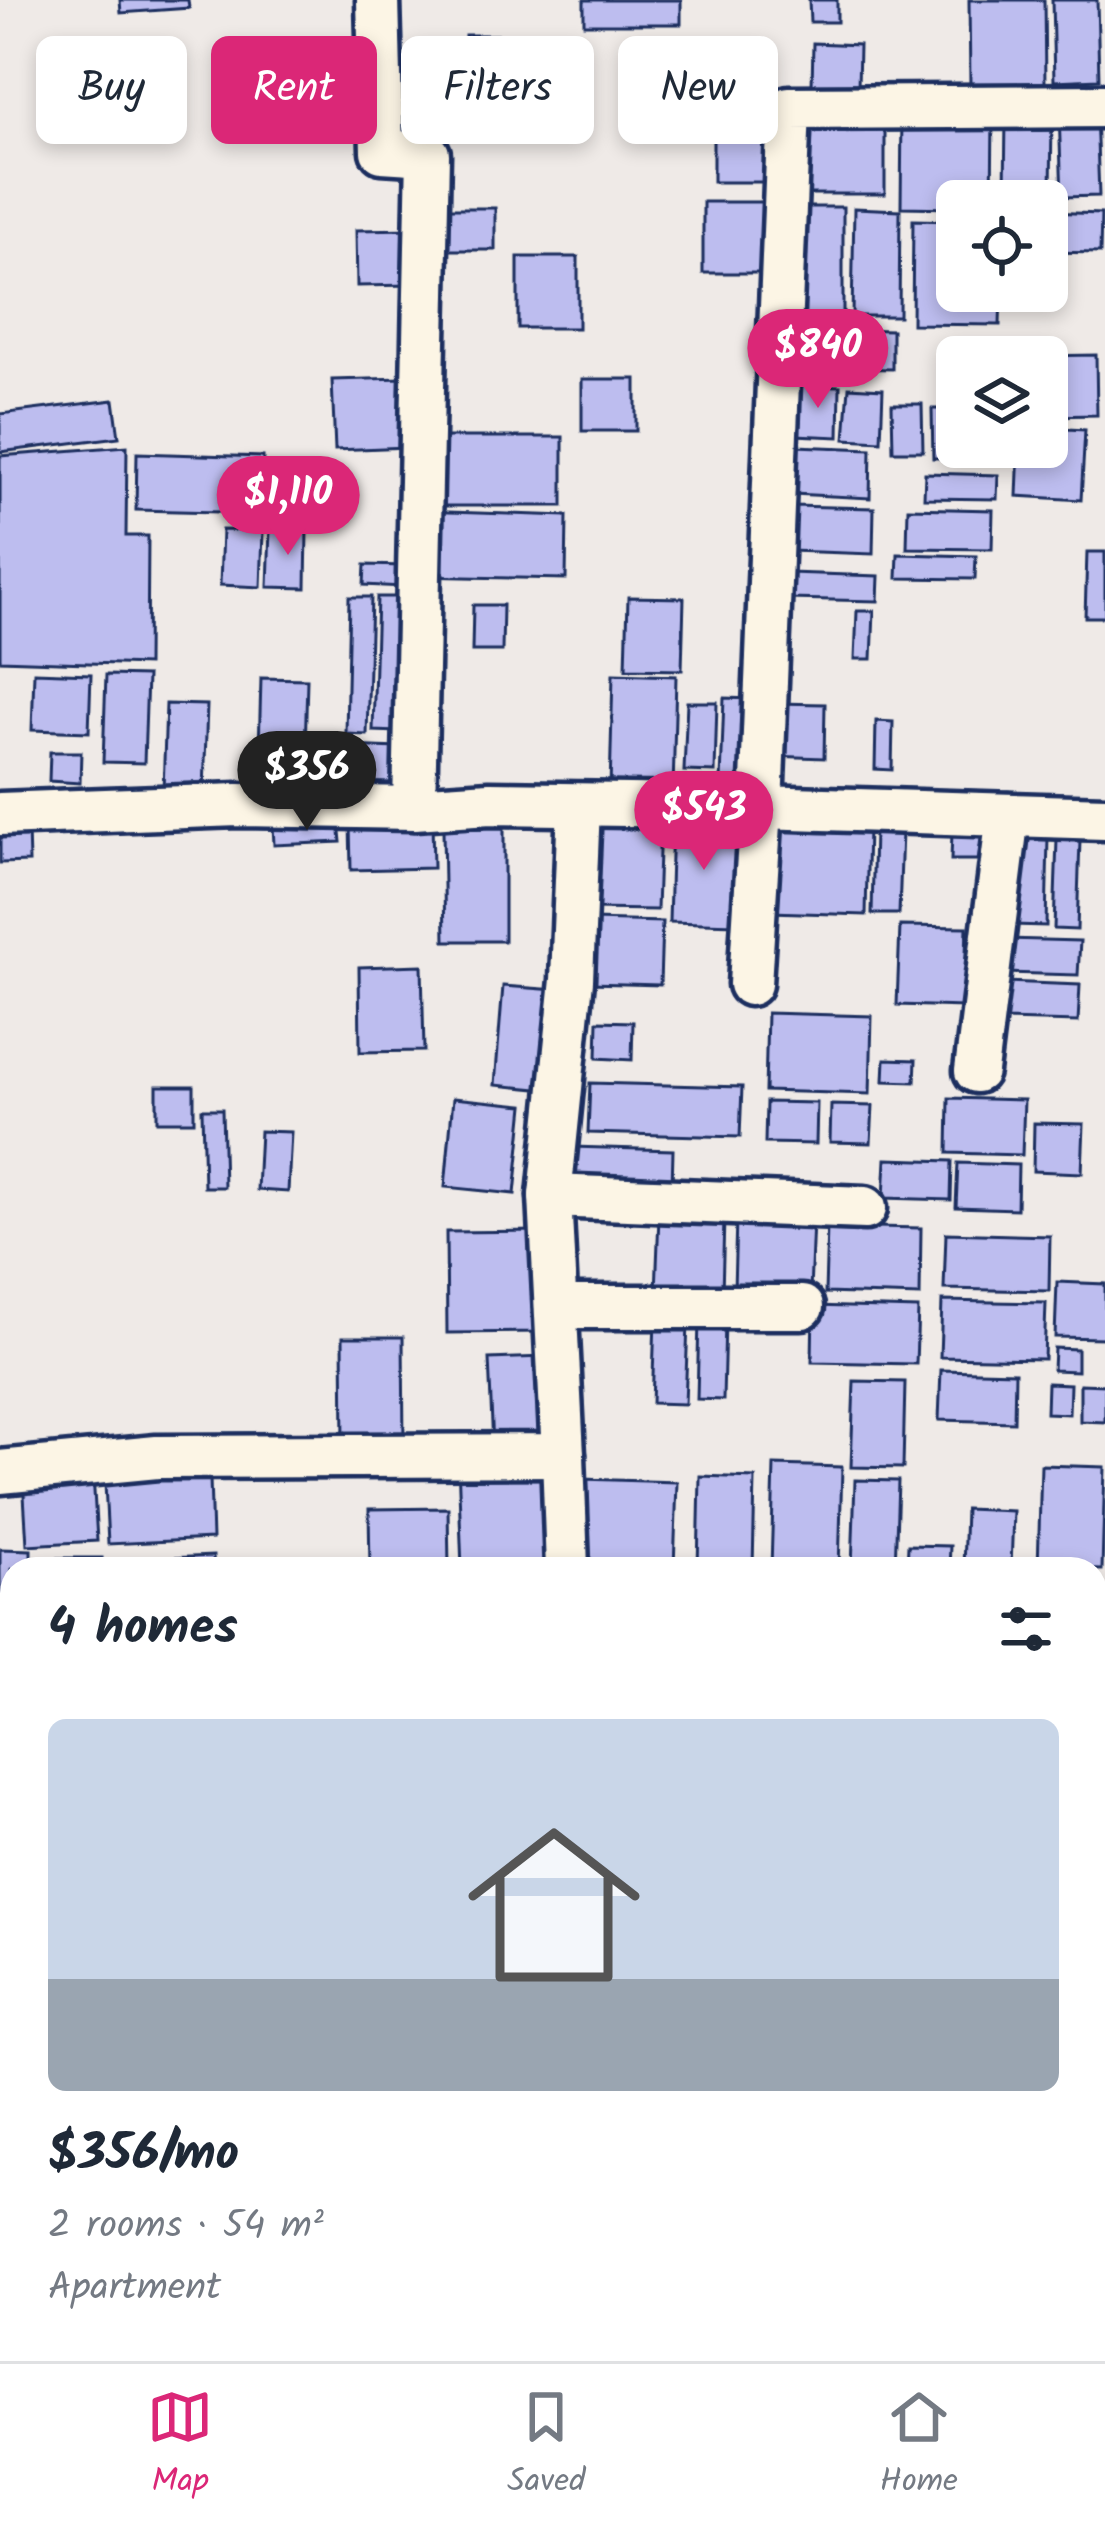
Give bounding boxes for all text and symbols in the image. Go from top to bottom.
chip: Buy [36,36,187,144]
chip: Rent [211,36,377,144]
chip: Filters [401,36,594,144]
chip: New [618,36,778,144]
map controls [936,180,1068,468]
button: locate [936,180,1068,312]
pin: $840 [747,309,889,411]
text: $840 [774,317,862,379]
button: layers [936,336,1068,468]
pin: $1,110 [190,456,386,558]
text: $1,110 [244,464,332,526]
pin: $356 [236,731,378,833]
text: $356 [264,739,350,801]
pin: $543 [633,771,775,873]
text: $543 [661,779,747,841]
text: 4 homes [48,1589,238,1670]
icon: filters [993,1596,1059,1662]
icon: home [446,1797,662,2013]
text: $356/mo [48,2115,239,2196]
text: 2 rooms · 54 m² [48,2196,324,2258]
text: Apartment [48,2258,221,2320]
tab: Map [147,2384,213,2509]
tab: Saved [507,2384,586,2509]
tab: Home [880,2384,958,2509]

